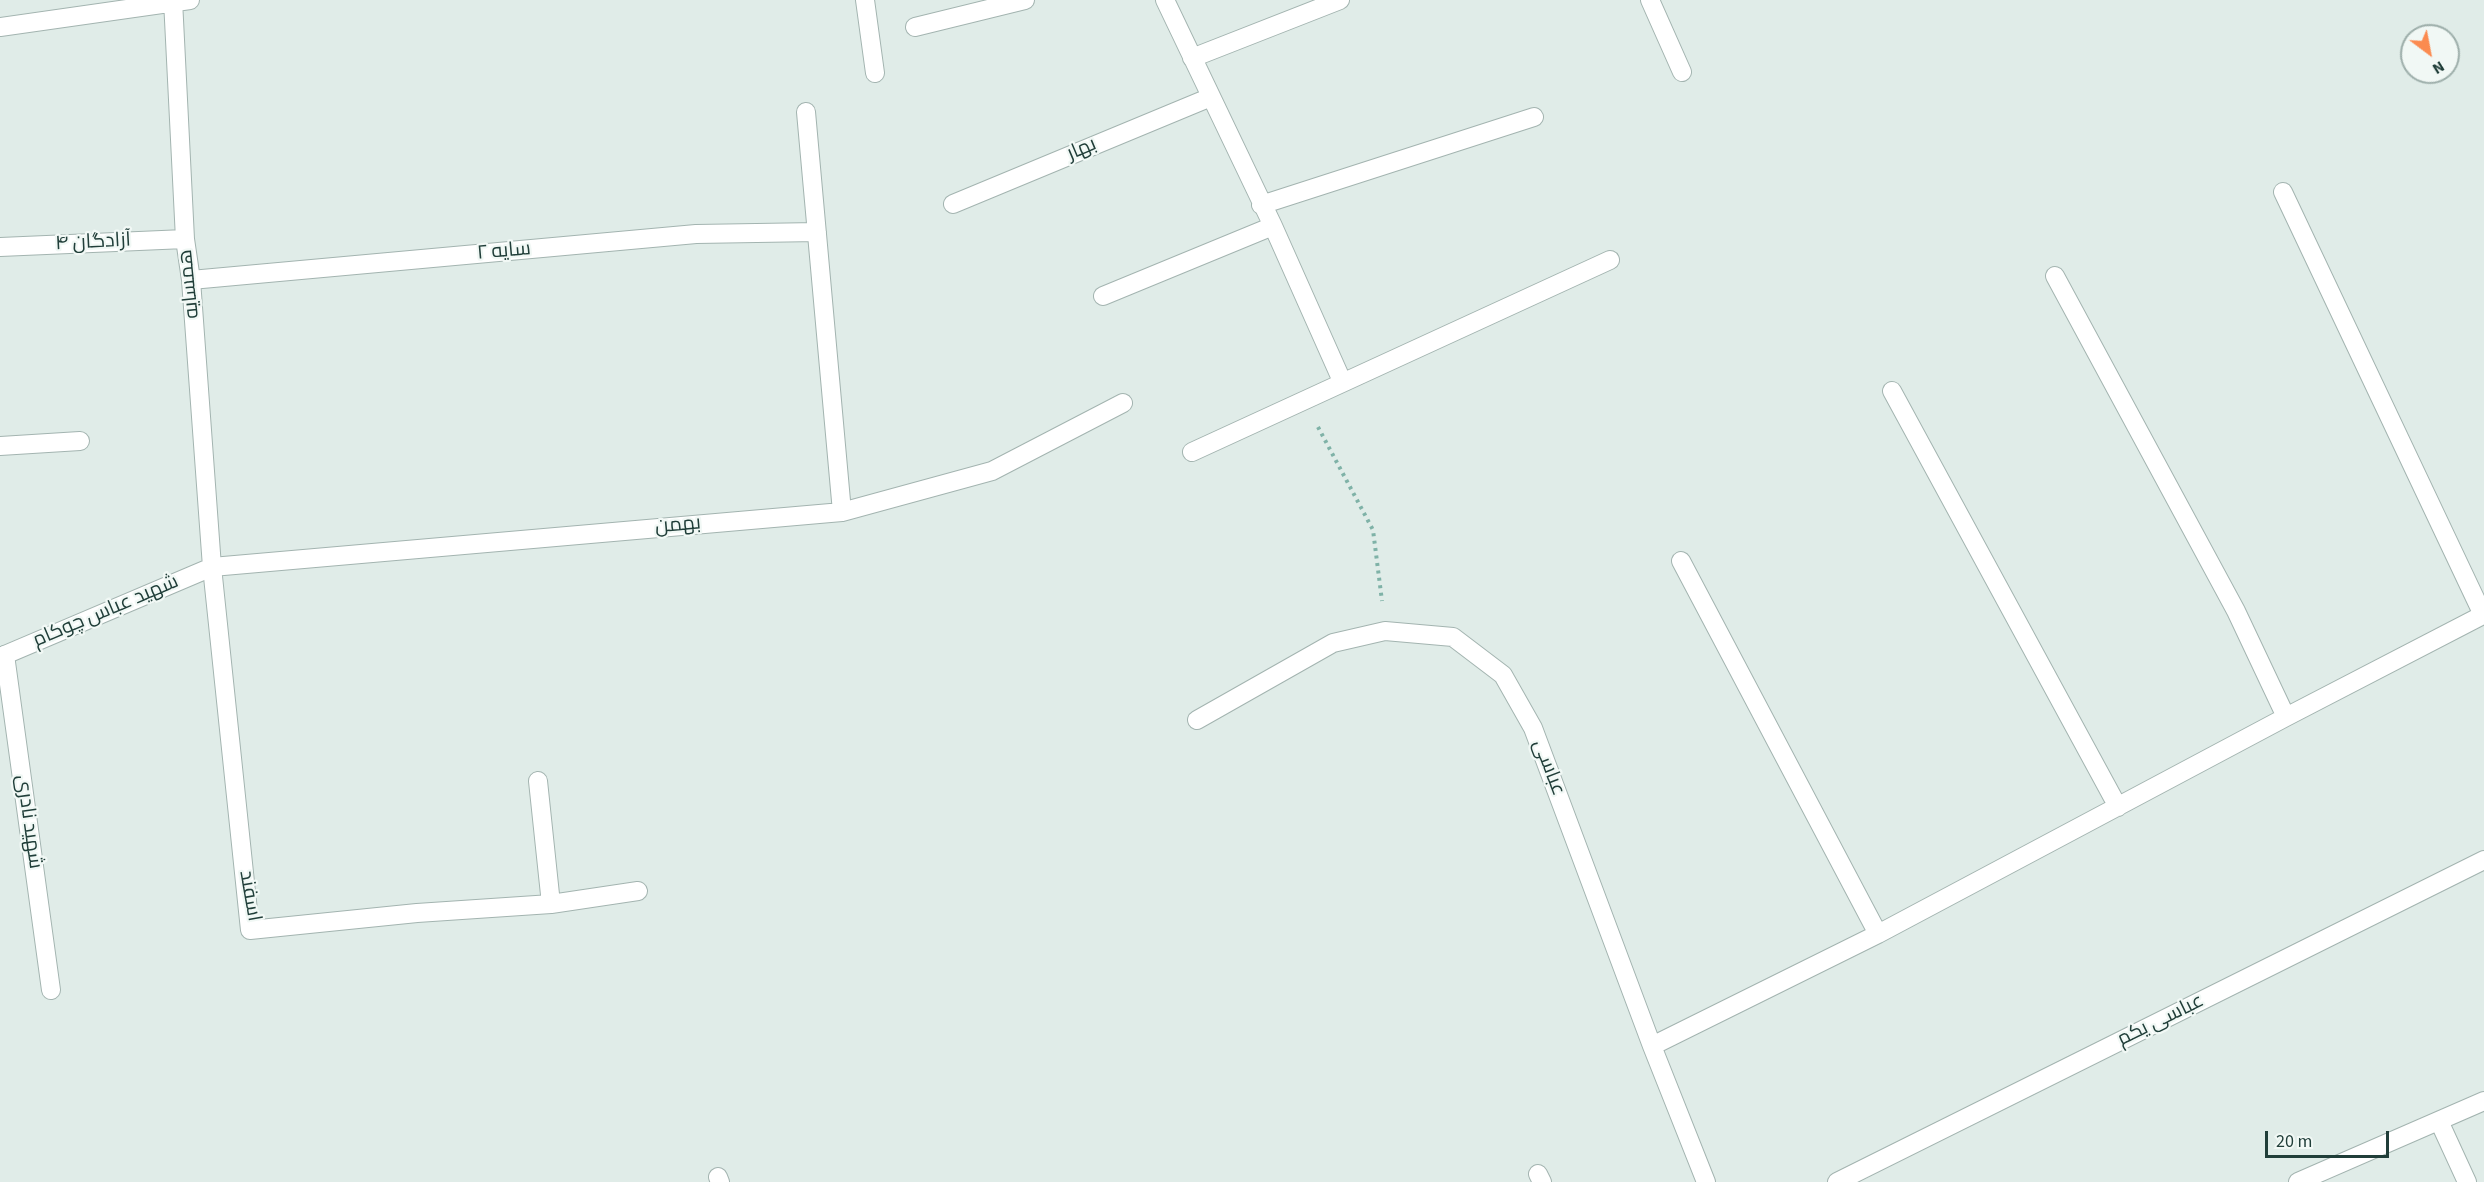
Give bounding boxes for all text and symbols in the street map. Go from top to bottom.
north arrow [2400,24,2460,84]
text: N [2428,55,2449,80]
street label: بهار [1064,133,1100,167]
street label: آزادگان ۴ [55,229,131,257]
street label: سایه ۲ [476,238,532,266]
street label: همسایه [174,248,206,320]
street label: بهمن [654,512,702,540]
street label: شهید عباس چوکام [30,571,182,653]
street label: عباسی [1526,737,1570,799]
street label: شهید نادری [10,774,46,870]
street label: اسفند [233,869,265,923]
street label: عباسی یکم [2114,990,2208,1052]
scale bar [2268,1119,2392,1157]
text: 20 m [2276,1129,2312,1154]

